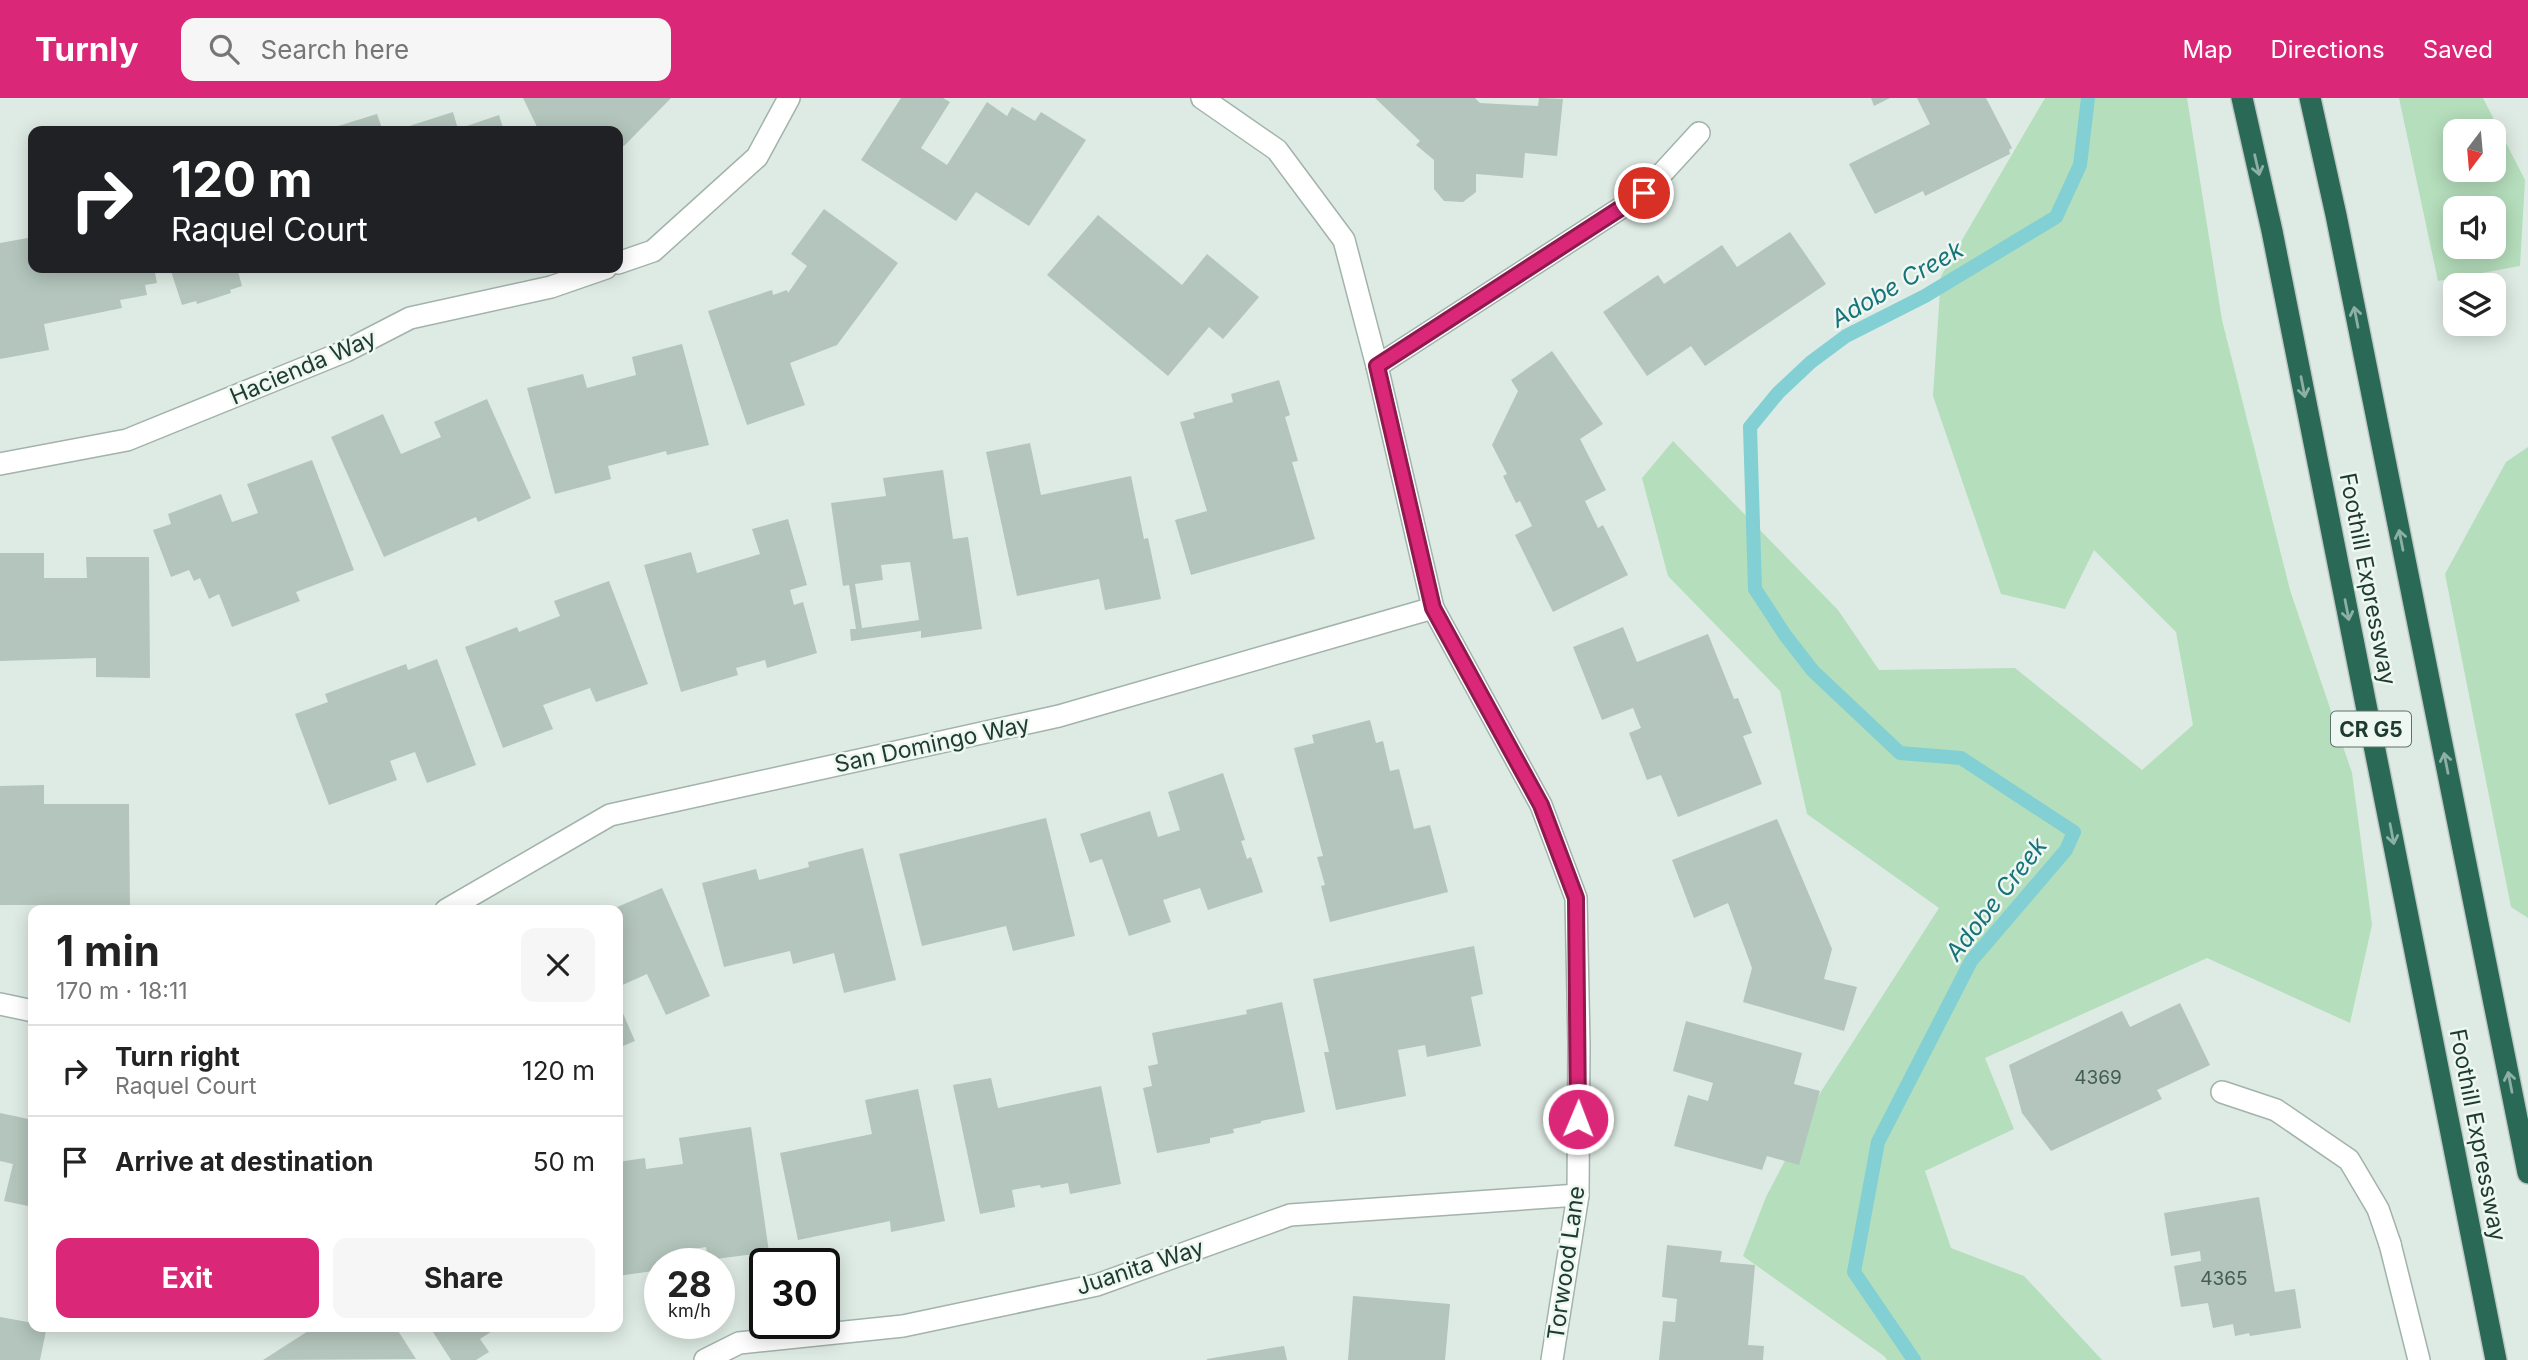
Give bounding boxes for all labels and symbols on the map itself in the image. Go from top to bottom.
north arrow [2443,119,2506,182]
one-way arrow [2251,153,2264,175]
pin [1614,163,1674,223]
water label: Adobe Creek [1825,234,1969,334]
one-way arrow [2349,306,2362,329]
street label: Hacienda Way [226,324,380,410]
one-way arrow [2297,375,2311,398]
street label: Foothill Expressway [2334,471,2402,687]
one-way arrow [2393,529,2407,552]
one-way arrow [2341,598,2355,621]
street label: San Domingo Way [832,710,1032,778]
road number: CR G5 [2331,712,2411,746]
one-way arrow [2438,752,2452,775]
one-way arrow [2385,822,2399,845]
water label: Adobe Creek [1938,831,2053,967]
street label: Foothill Expressway [2444,1027,2512,1243]
house number: 4369 [2074,1066,2122,1089]
one-way arrow [2502,1071,2516,1094]
position arrow [1541,1082,1615,1156]
street label: Torwood Lane [1541,1184,1591,1342]
street label: Juanita Way [1073,1233,1208,1301]
speed limit sign: 30 [749,1248,840,1339]
house number: 4365 [2200,1267,2248,1290]

